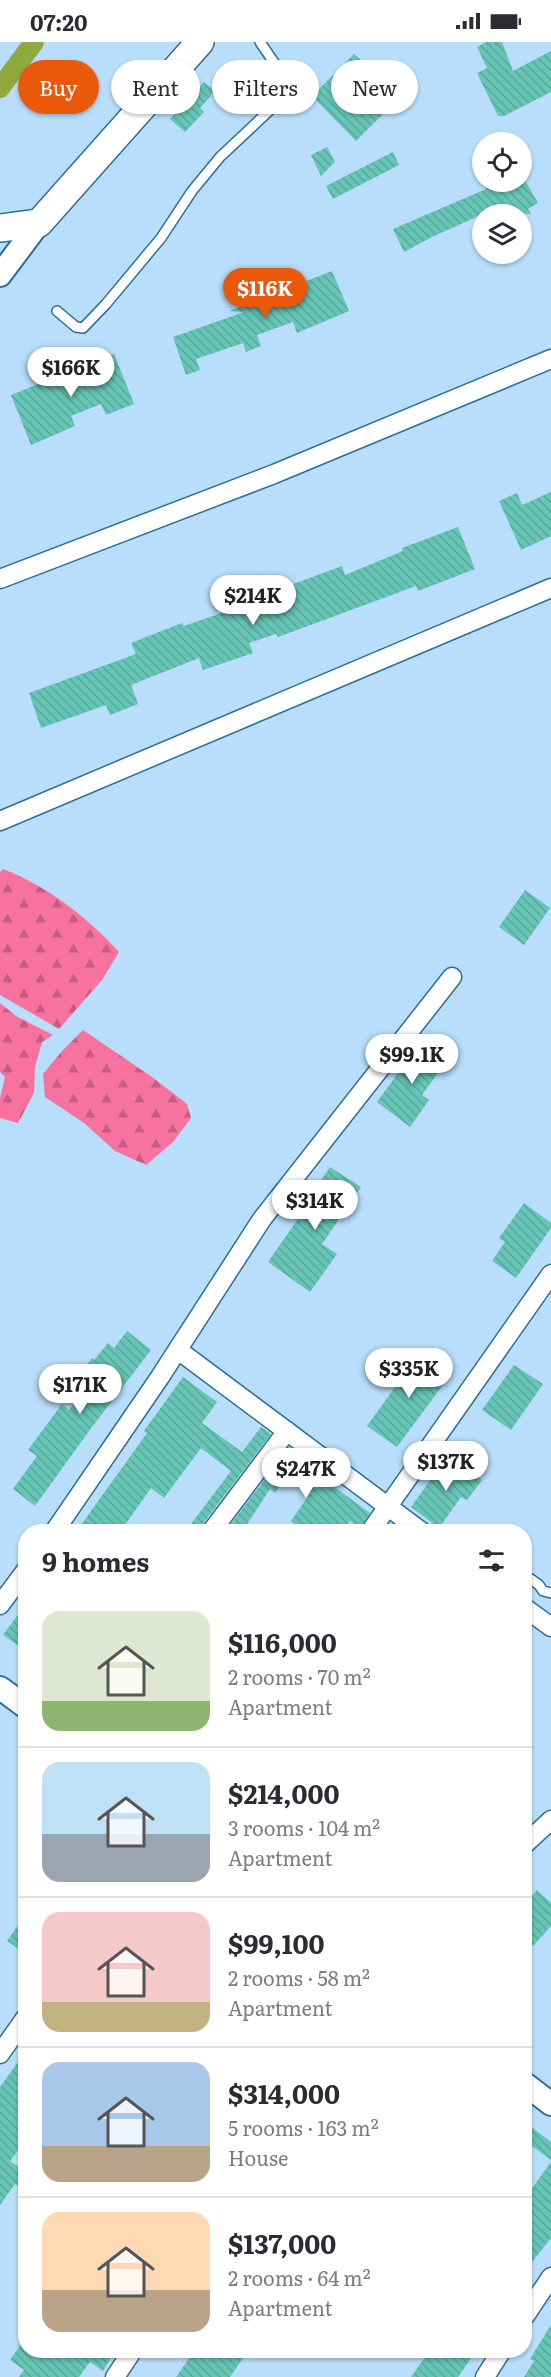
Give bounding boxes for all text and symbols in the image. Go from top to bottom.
text: 07:20 [30,5,88,38]
chip: Buy [18,60,99,114]
chip: Rent [111,60,200,114]
chip: Filters [212,60,319,114]
chip: New [331,60,418,114]
map controls [472,132,532,264]
button: locate [472,132,532,192]
button: layers [472,204,532,264]
pin: $116K [223,268,307,319]
text: $116K [237,272,293,302]
pin: $166K [29,347,113,398]
text: $166K [41,351,101,381]
pin: $214K [211,575,295,626]
text: $214K [224,579,282,609]
pin: $99.1K [363,1034,461,1085]
text: $99.1K [379,1038,445,1068]
pin: $314K [273,1180,357,1231]
text: $314K [286,1184,344,1214]
pin: $335K [367,1348,451,1399]
text: $335K [379,1352,439,1382]
pin: $171K [38,1364,122,1415]
text: $171K [53,1368,107,1398]
pin: $137K [404,1441,488,1492]
text: $137K [417,1445,475,1475]
pin: $247K [264,1448,348,1499]
text: $247K [276,1452,336,1482]
text: 9 homes [42,1541,149,1580]
icon: filters [475,1544,508,1577]
text: $116,000 [228,1622,337,1661]
icon: home [90,1635,162,1707]
text: 2 rooms · 70 m² [228,1661,371,1691]
text: Apartment [228,1691,333,1721]
text: $214,000 [228,1773,339,1812]
icon: home [90,1786,162,1858]
text: 3 rooms · 104 m² [228,1812,380,1842]
text: Apartment [228,1842,333,1872]
text: $99,100 [228,1923,324,1962]
icon: home [90,1936,162,2008]
text: 2 rooms · 58 m² [228,1962,370,1992]
text: Apartment [228,1992,333,2022]
text: $314,000 [228,2073,340,2112]
icon: home [90,2086,162,2158]
text: 5 rooms · 163 m² [228,2112,379,2142]
text: House [228,2142,288,2172]
text: $137,000 [228,2223,336,2262]
icon: home [90,2236,162,2308]
text: 2 rooms · 64 m² [228,2262,371,2292]
text: Apartment [228,2292,333,2322]

